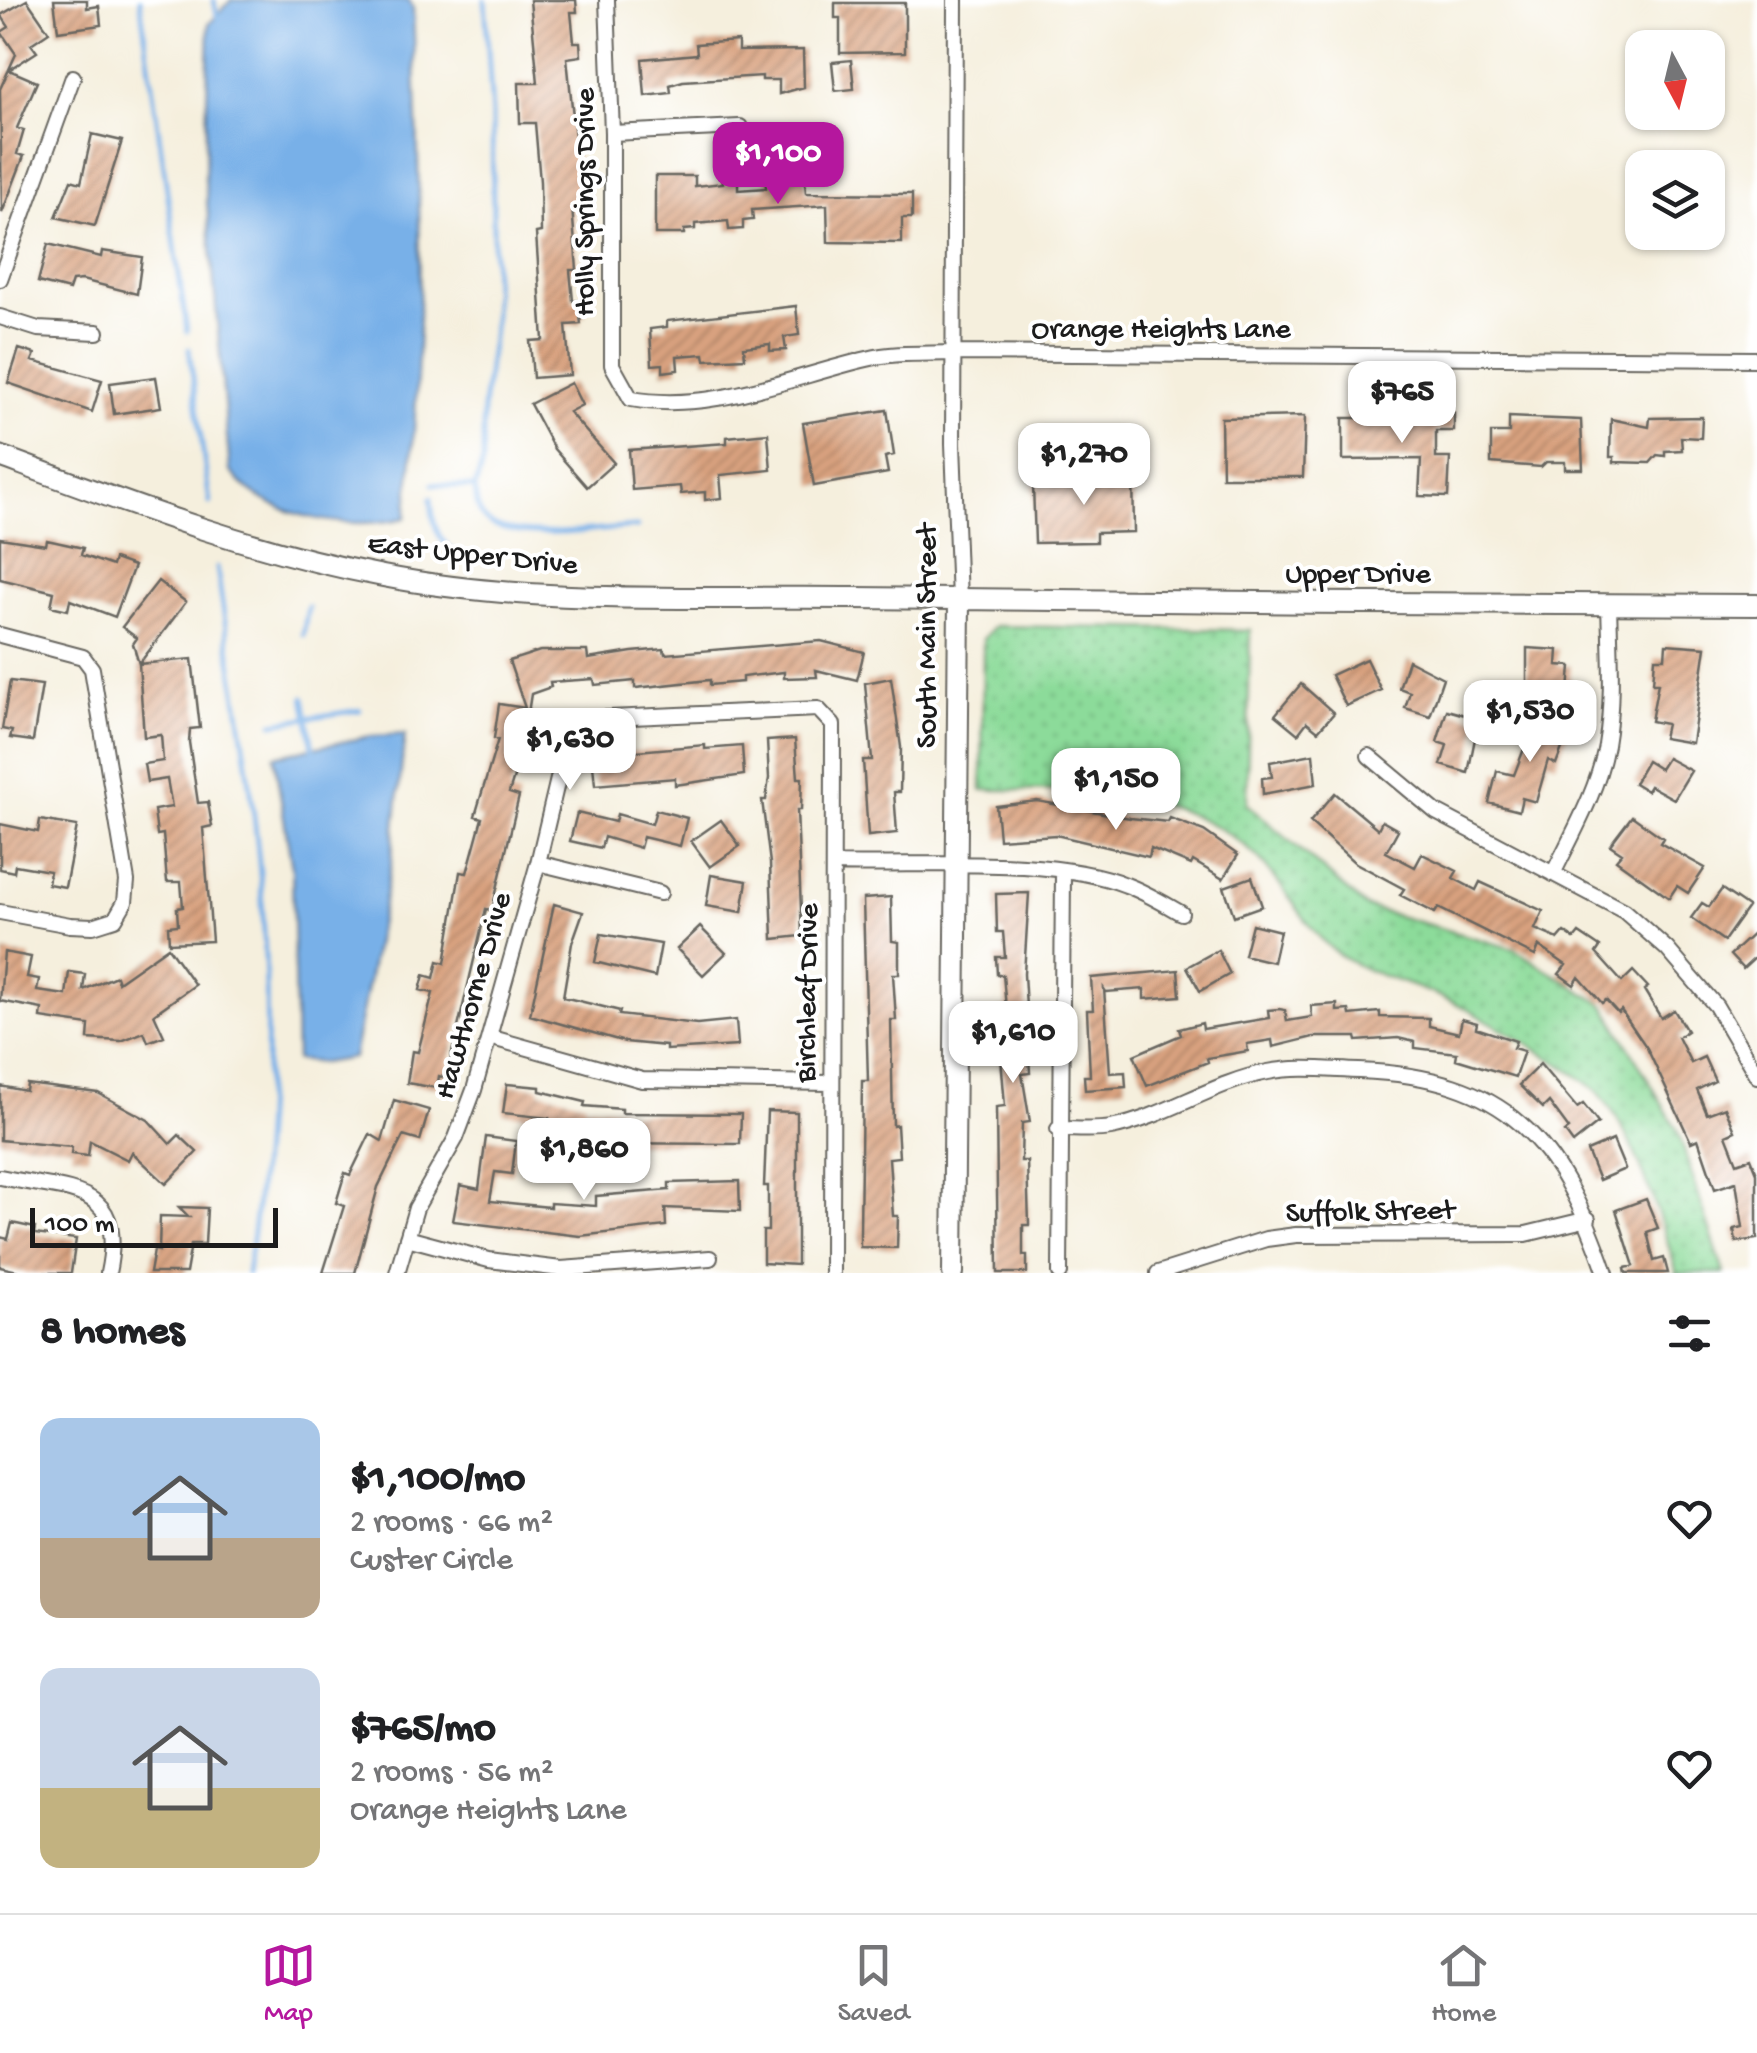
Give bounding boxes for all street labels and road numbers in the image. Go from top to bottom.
street label: Holly Springs Drive [570,87,605,316]
street label: Orange Heights Lane [1031,314,1291,349]
street label: South Main Street [912,521,947,748]
street label: East Upper Drive [366,528,580,585]
street label: Upper Drive [1285,559,1431,594]
street label: Hawthorne Drive [429,888,522,1104]
street label: Birchleaf Drive [790,903,829,1084]
street label: Suffolk Street [1285,1194,1458,1232]

